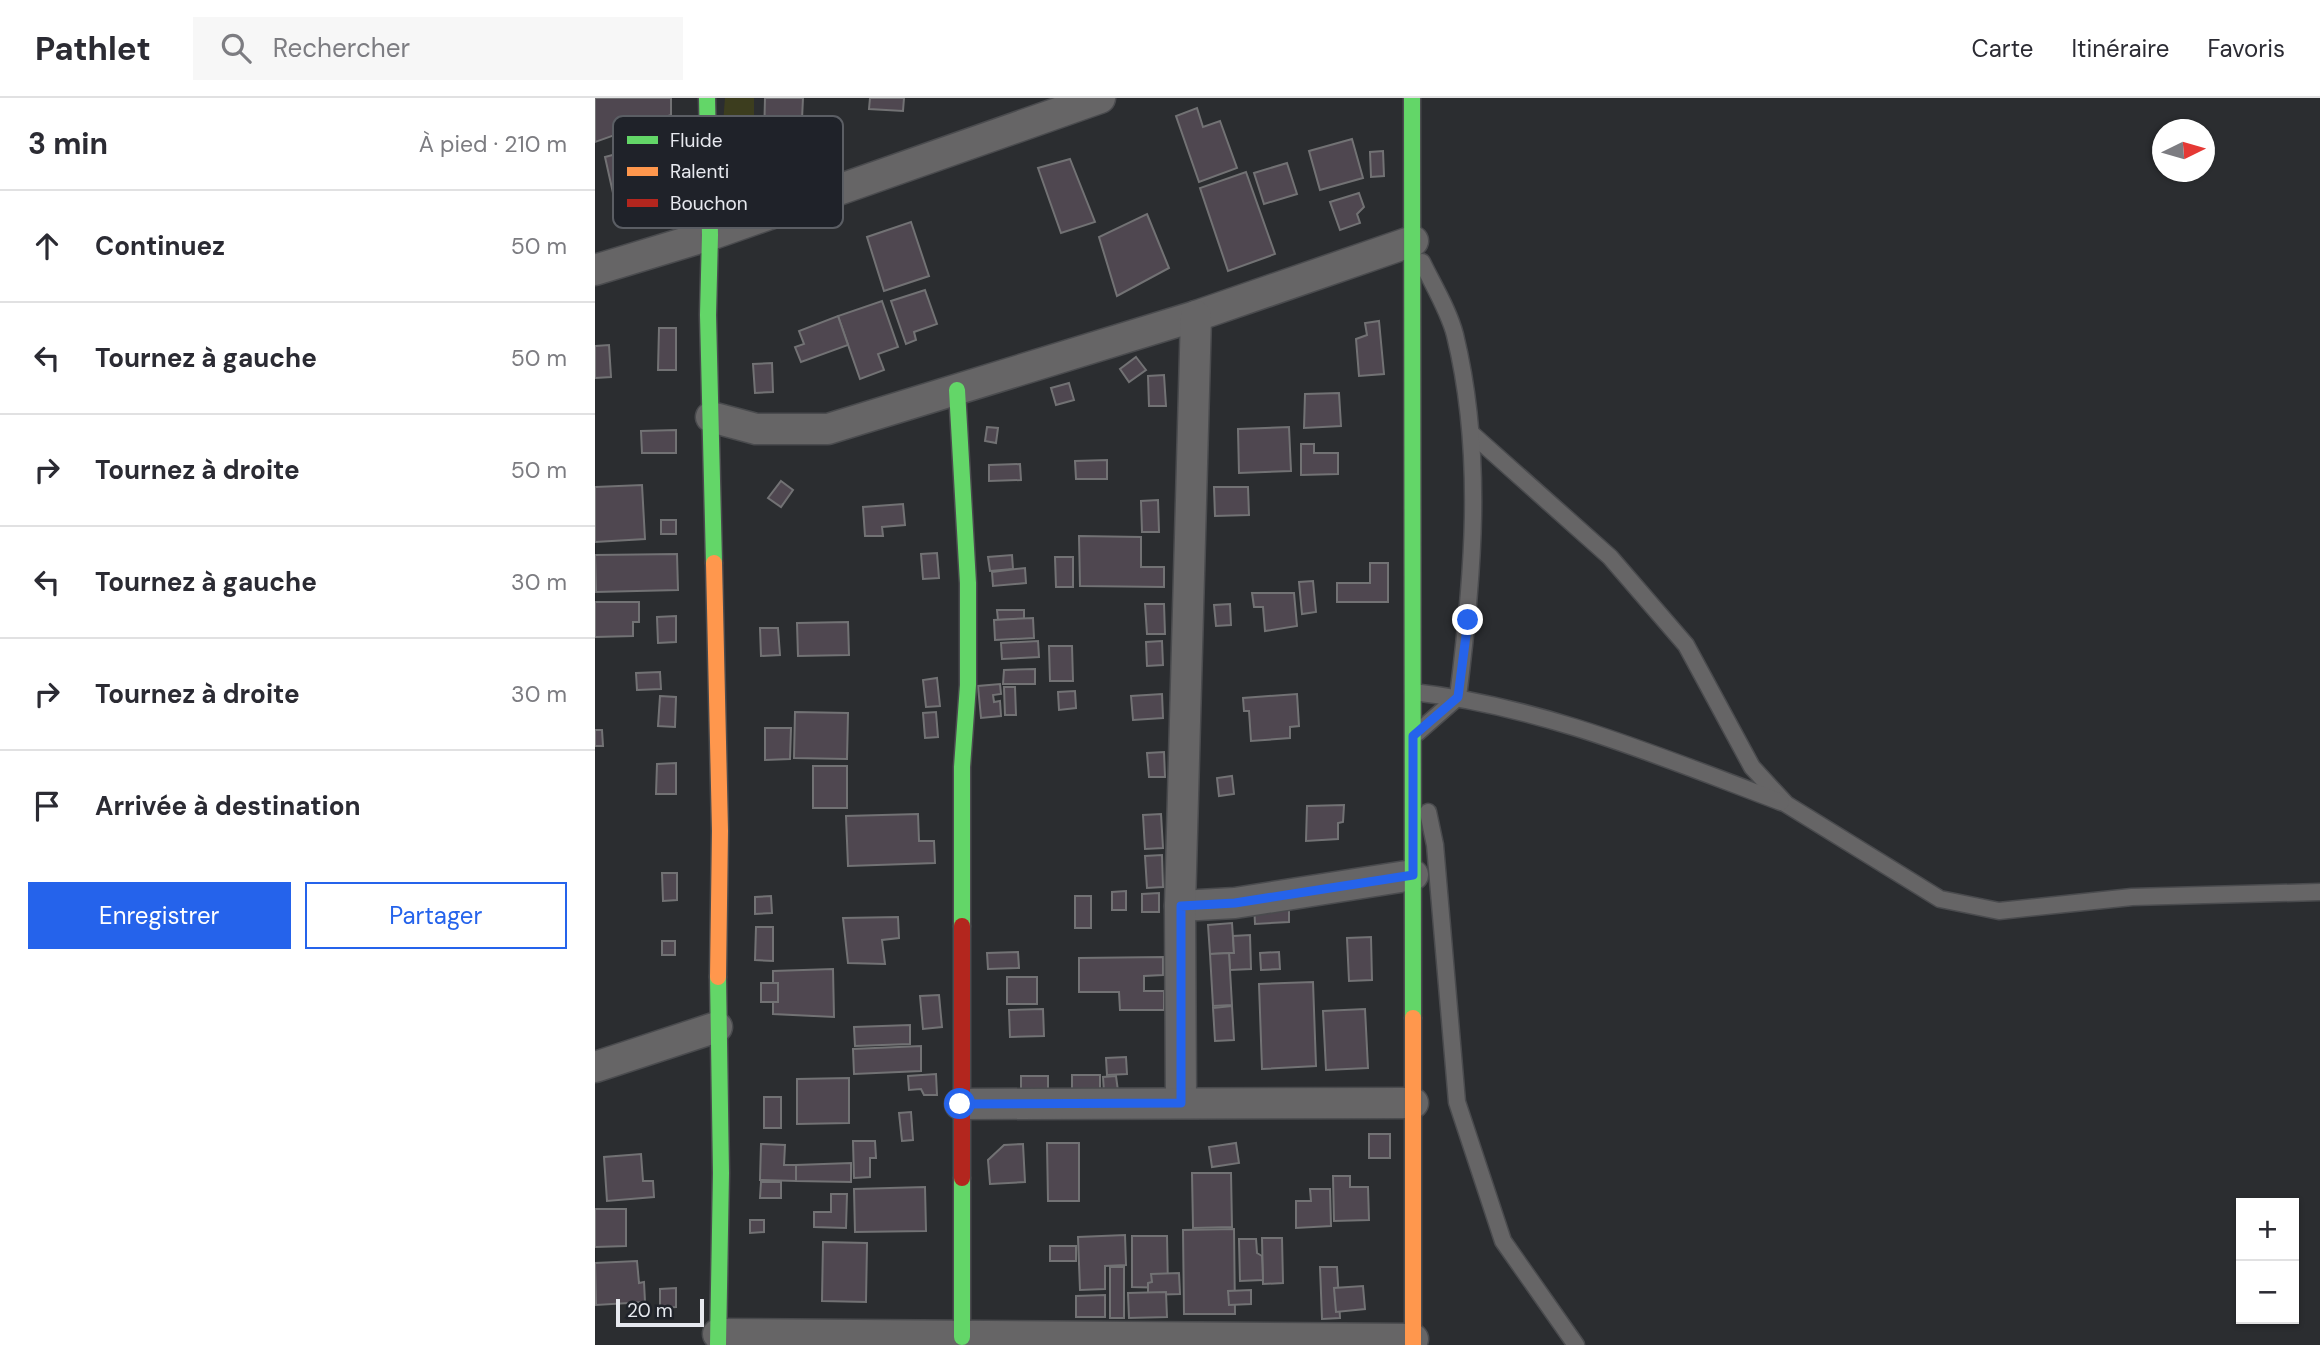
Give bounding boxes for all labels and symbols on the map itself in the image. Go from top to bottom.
legend [613,116,843,228]
north arrow [2152,119,2215,182]
text: Fluide [670,128,723,153]
text: Ralenti [670,159,729,184]
text: Bouchon [670,191,748,216]
route end [1452,604,1483,635]
route start [944,1088,975,1119]
scale bar [616,1296,703,1328]

